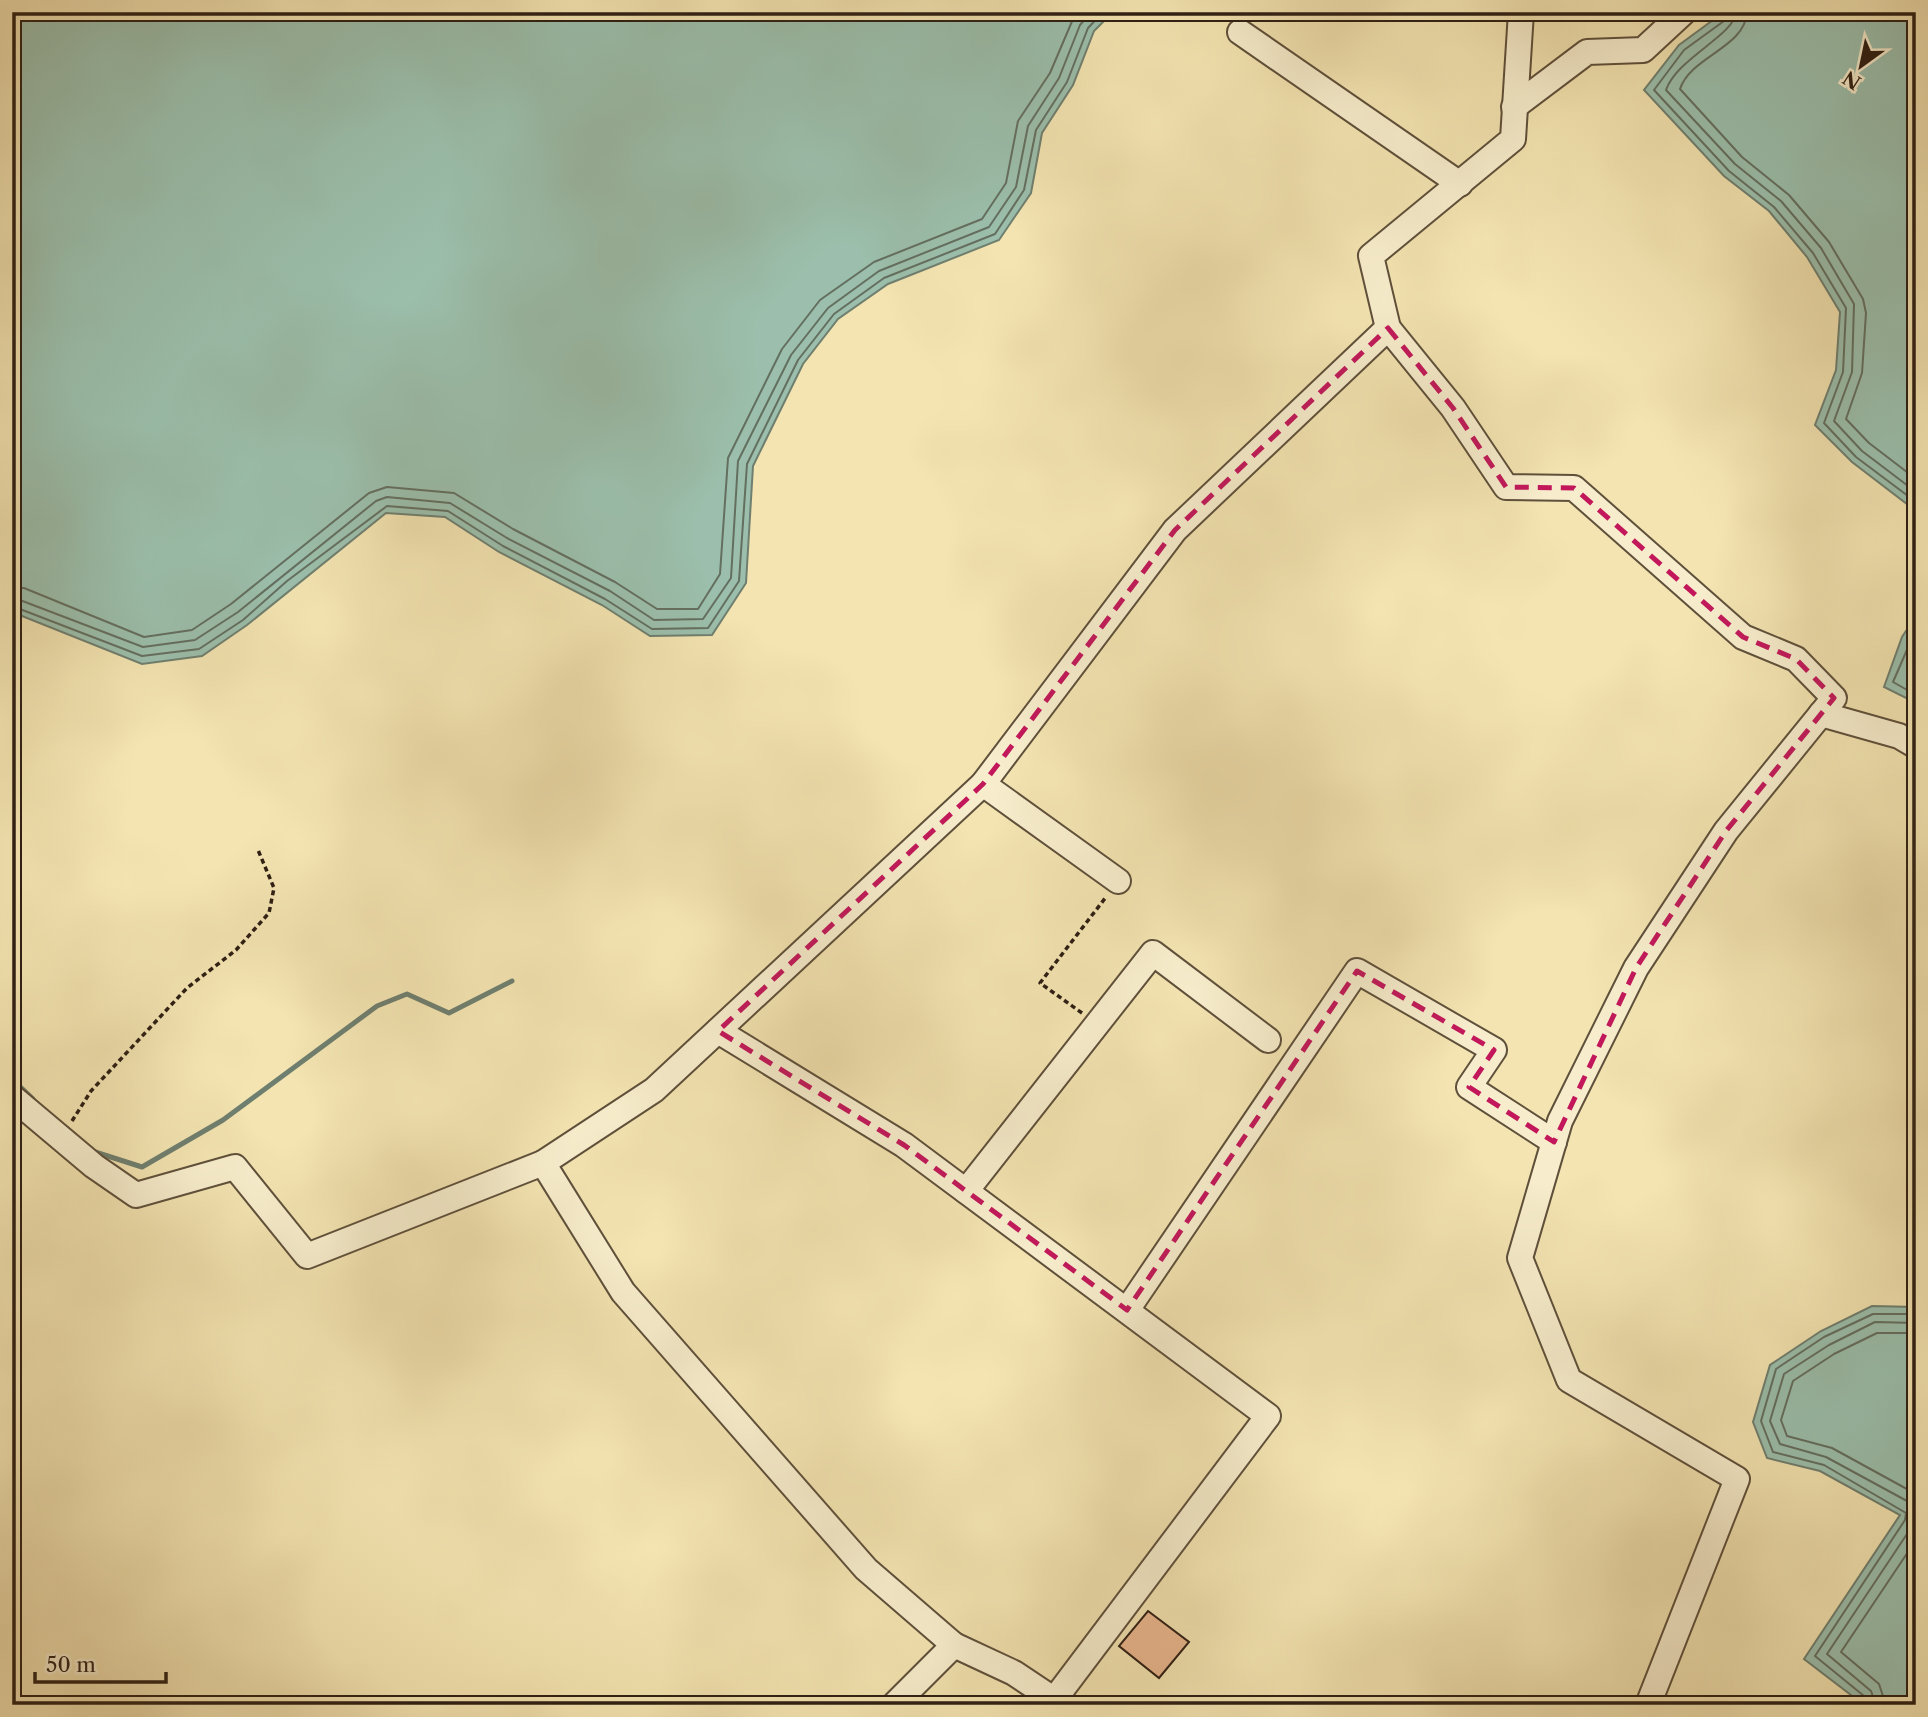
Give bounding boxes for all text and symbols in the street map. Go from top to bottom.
north arrow [1826,32,1896,102]
text: N [1839,66,1865,94]
scale bar [35,1640,166,1684]
text: 50 m [46,1652,96,1677]

